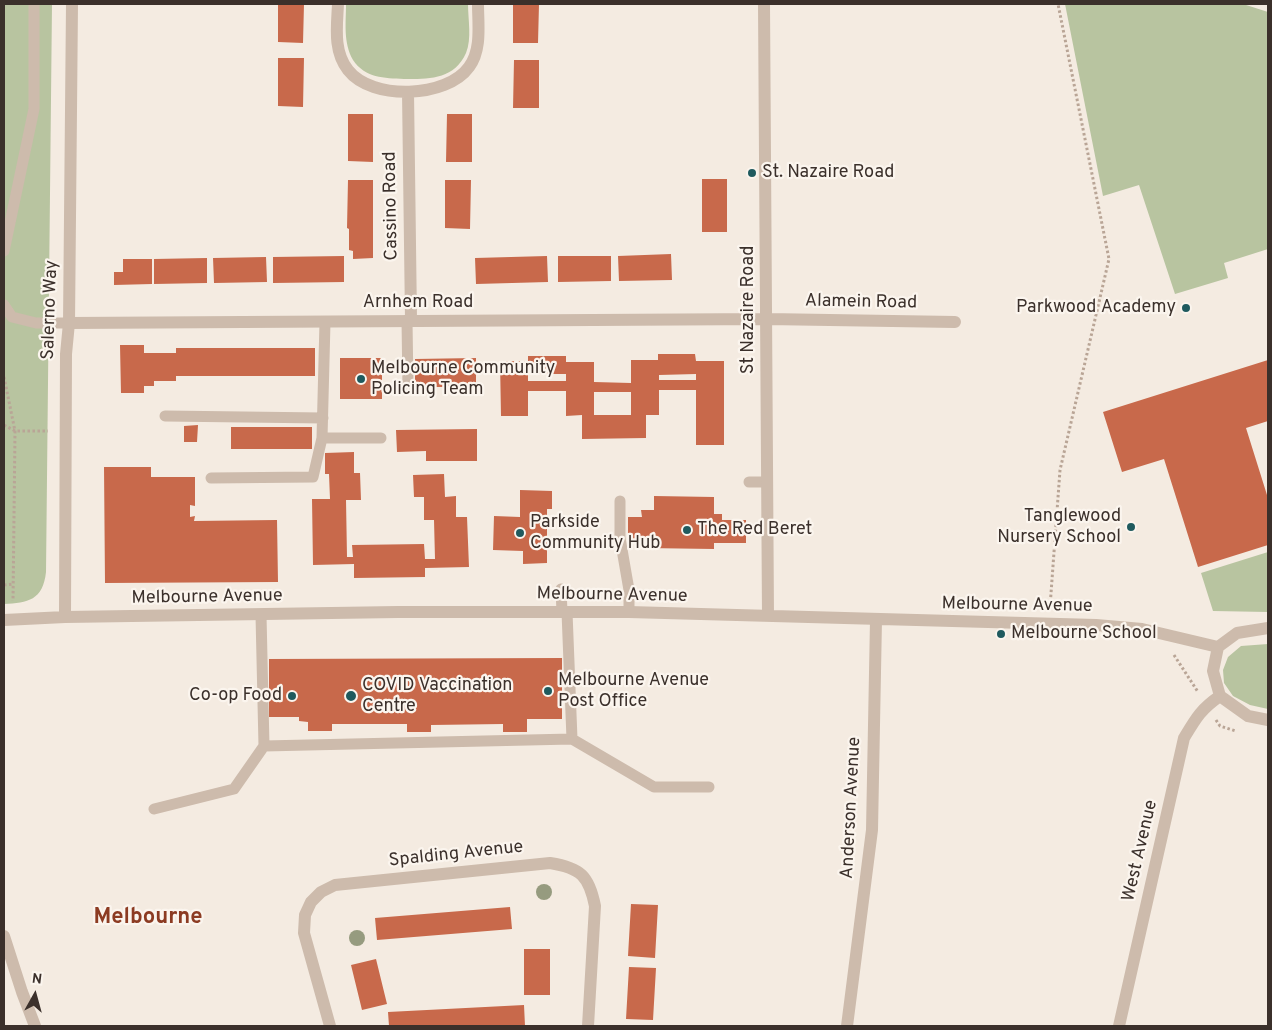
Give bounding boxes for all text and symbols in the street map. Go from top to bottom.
street label: Cassino Road [380,151,404,261]
place label: St. Nazaire Road [762,162,894,184]
marker: St. Nazaire Road [746,167,758,179]
street label: St Nazaire Road [738,246,760,374]
street label: Salerno Way [38,260,64,360]
street label: Alamein Road [805,291,917,315]
street label: Arnhem Road [363,292,473,314]
place label: Parkwood Academy [1016,297,1176,319]
marker: Parkwood Academy [1180,302,1192,314]
place label: Melbourne Community Policing Team [371,358,555,400]
marker: Melbourne Community Policing Team [355,373,367,385]
place label: Tanglewood Nursery School [997,506,1121,548]
place label: Parkside Community Hub [530,512,660,554]
place label: The Red Beret [697,519,812,541]
marker: Tanglewood Nursery School [1125,521,1137,533]
marker: The Red Beret [681,524,693,536]
marker: Parkside Community Hub [514,527,526,539]
street label: Melbourne Avenue [536,584,688,608]
street label: Melbourne Avenue [131,586,283,610]
street label: Melbourne Avenue [941,594,1093,618]
place label: Melbourne School [1011,623,1157,645]
marker: Melbourne School [995,628,1007,640]
place label: Melbourne Avenue Post Office [558,670,709,712]
place label: COVID Vaccination Centre [362,675,512,718]
place label: Co-op Food [189,685,282,707]
marker: Melbourne Avenue Post Office [542,685,554,697]
marker: COVID Vaccination Centre [344,689,358,703]
marker: Co-op Food [286,690,298,702]
street label: Anderson Avenue [837,736,867,880]
street label: West Avenue [1119,798,1163,904]
street label: Spalding Avenue [388,837,524,873]
district label: Melbourne [93,906,203,932]
north arrow [10,970,60,1020]
text: N [31,971,43,989]

